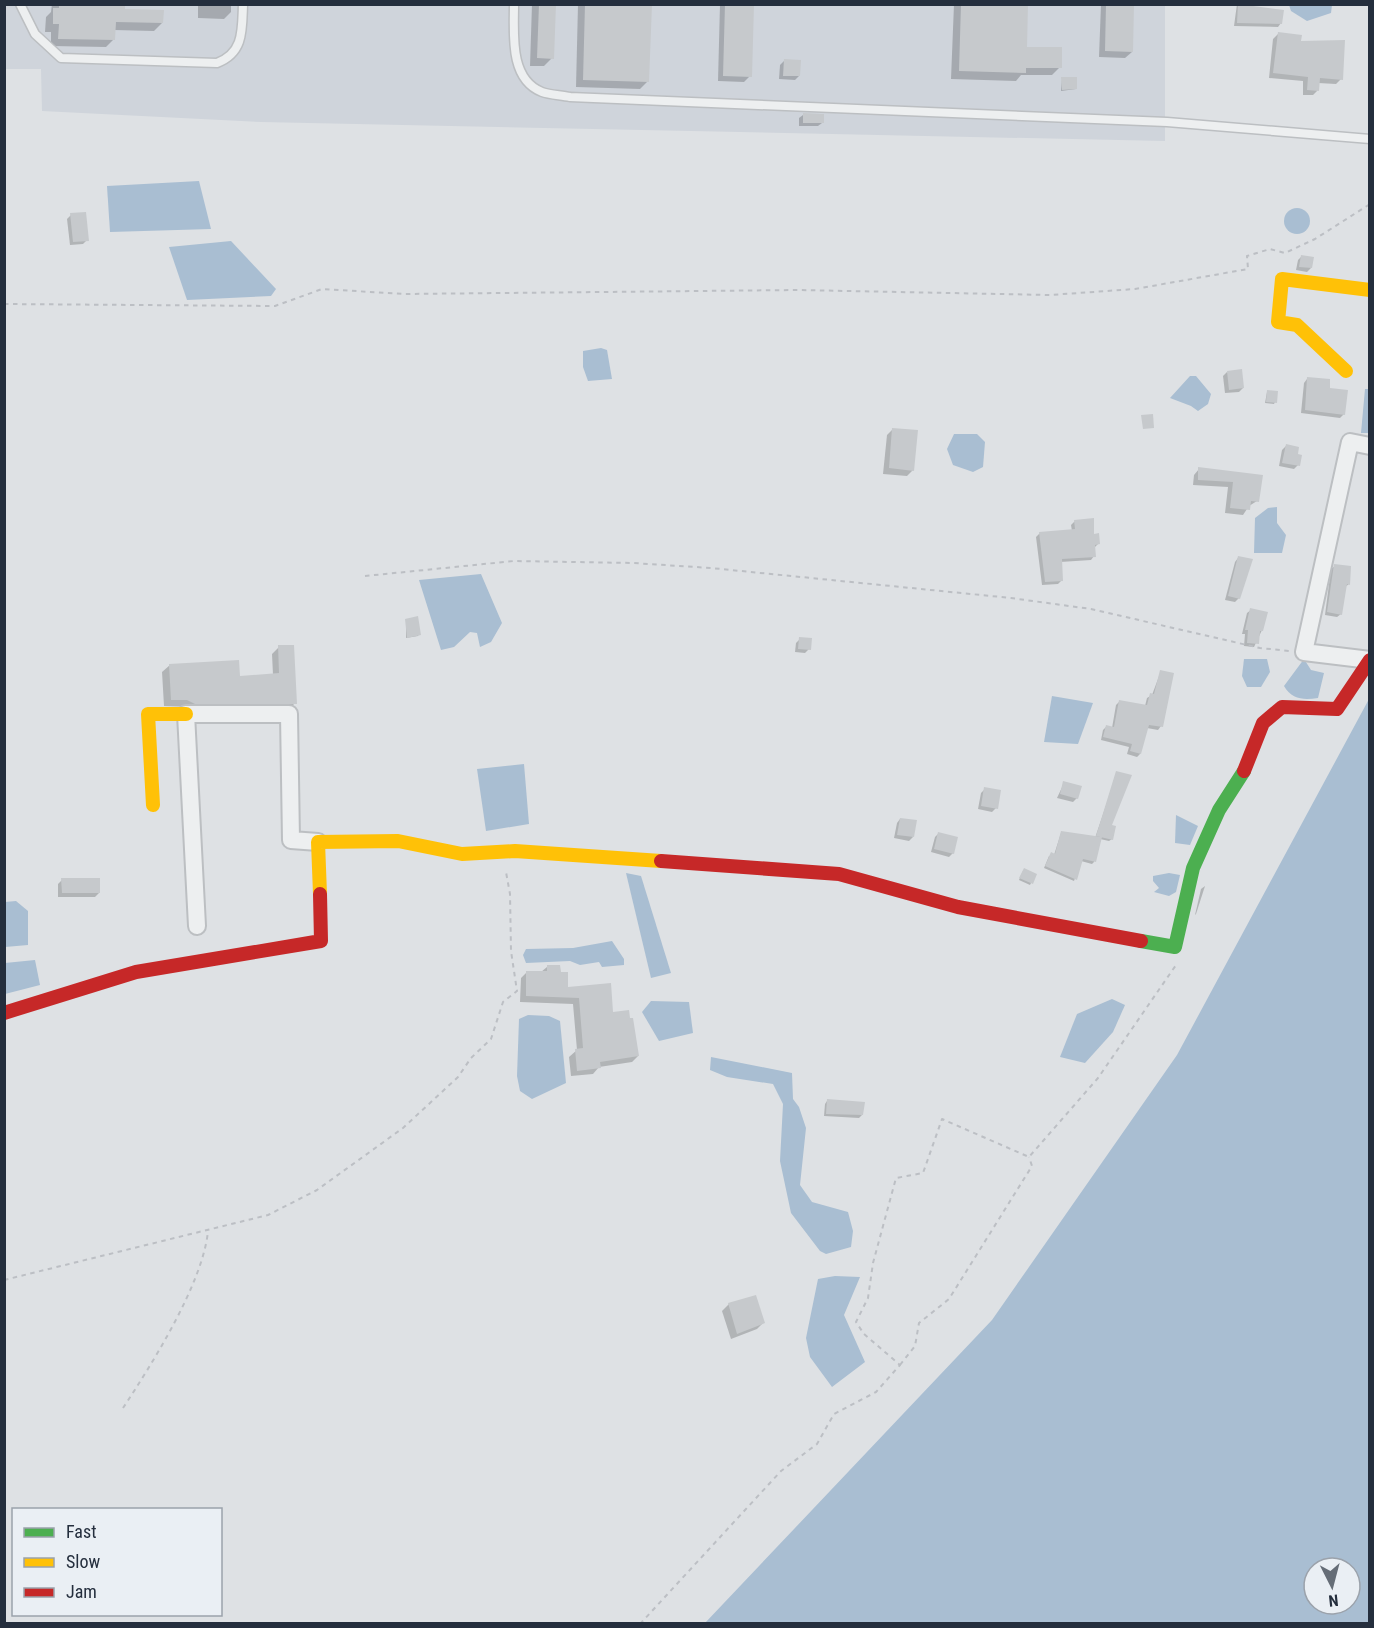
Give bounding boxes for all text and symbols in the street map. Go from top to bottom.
legend [12,1508,222,1616]
text: Fast [66,1521,97,1542]
text: Slow [66,1551,101,1572]
north arrow [1302,1556,1362,1616]
text: Jam [66,1581,97,1602]
text: N [1328,1590,1339,1610]

